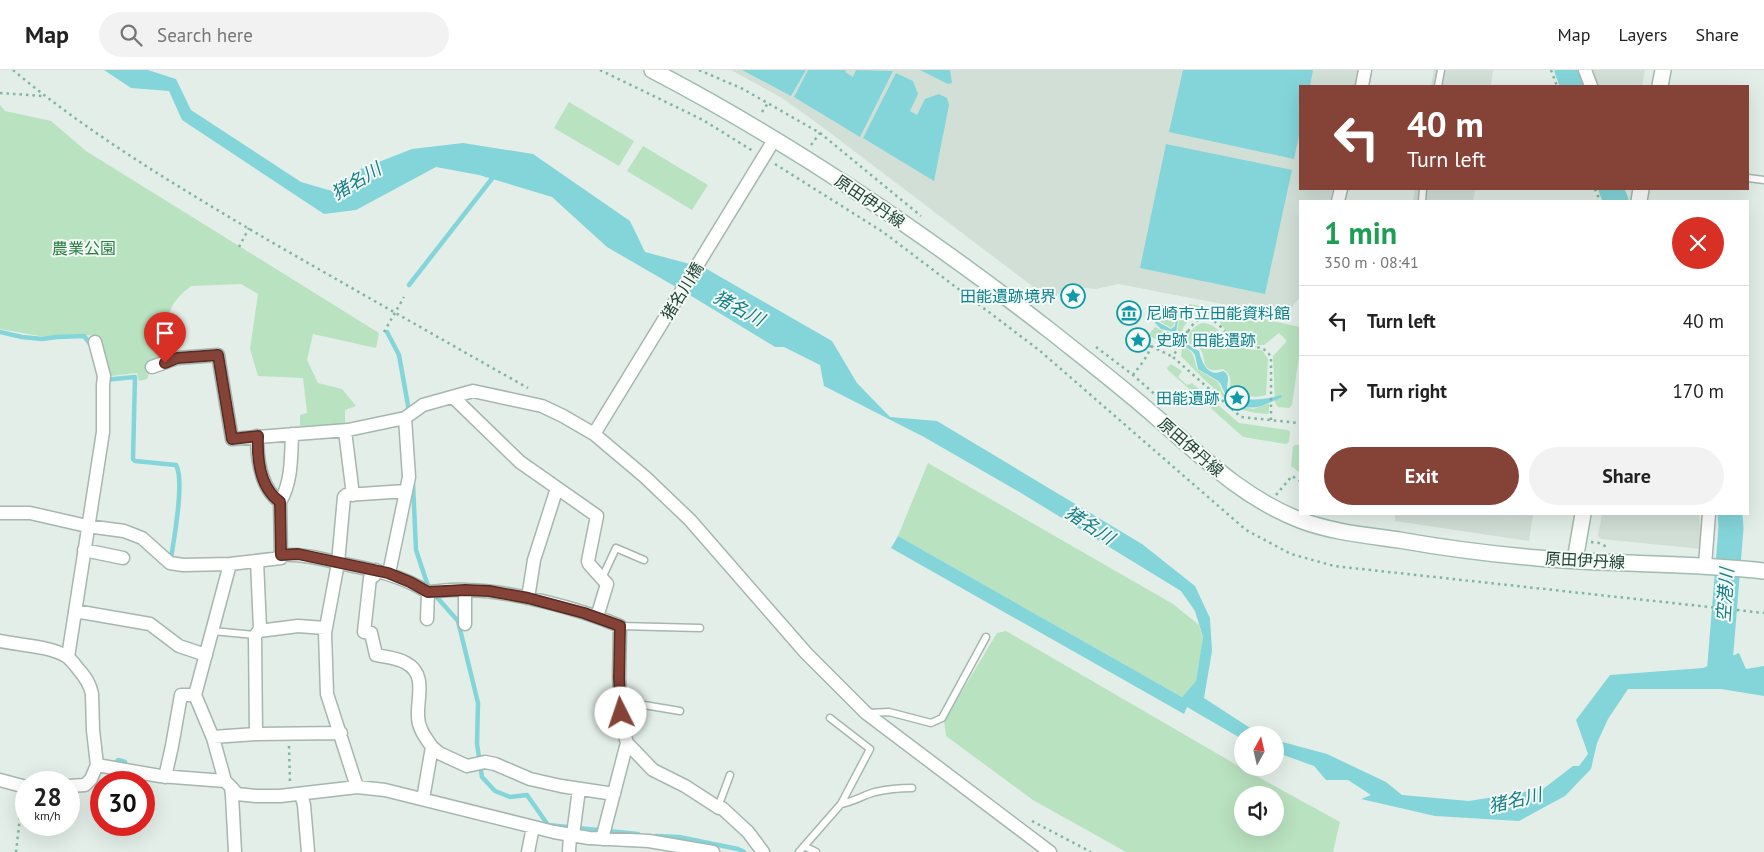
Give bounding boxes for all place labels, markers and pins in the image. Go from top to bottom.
place icon: 田能遺跡境界 [1060,283,1086,309]
place label: 田能遺跡境界 [960,286,1056,306]
museum icon: 尼崎市立田能資料館 [1116,300,1142,326]
place label: 尼崎市立田能資料館 [1146,303,1290,323]
pin [144,312,186,363]
place icon: 史跡 田能遺跡 [1125,327,1151,353]
place label: 史跡 田能遺跡 [1156,330,1256,350]
place icon: 田能遺跡 [1224,385,1250,411]
place label: 田能遺跡 [1156,388,1220,408]

